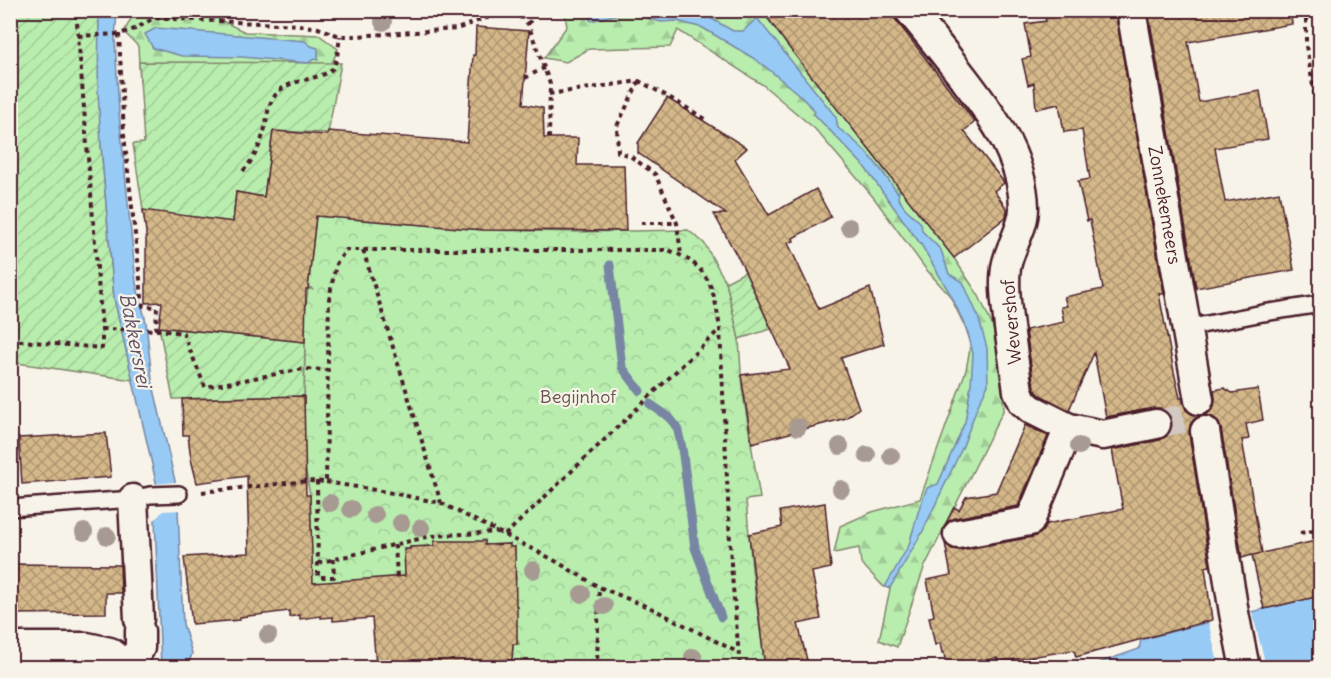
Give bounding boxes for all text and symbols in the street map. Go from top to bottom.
street label: Zonnekemeers [1143,144,1187,266]
street label: Wevershof [996,277,1026,366]
water label: Bakkersrei [115,291,158,392]
park label: Begijnhof [540,385,617,408]

